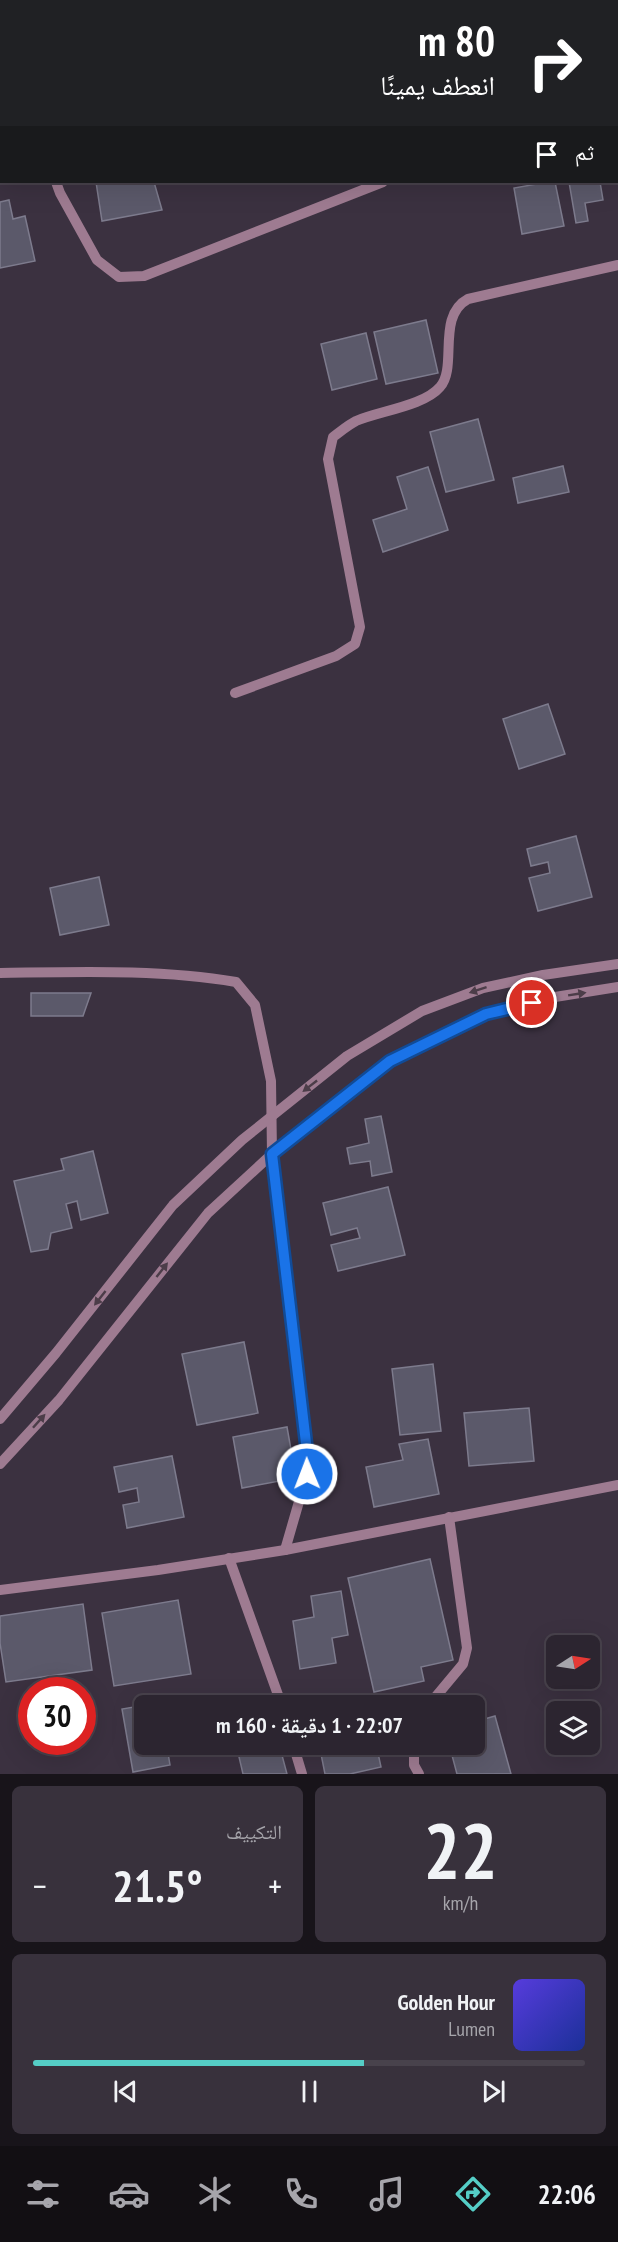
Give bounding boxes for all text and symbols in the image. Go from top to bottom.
text: 80 m [418,13,495,68]
icon: right [516,24,594,102]
text: انعطف يمينًا [380,68,495,102]
icon: arrive [530,138,563,171]
text: ثم [575,138,594,166]
pin [506,977,557,1028]
one-way arrow [469,986,487,996]
icon: arrive [515,986,548,1019]
one-way arrow [567,989,586,998]
one-way arrow [302,1079,317,1091]
one-way arrow [156,1262,169,1278]
one-way arrow [93,1290,106,1306]
one-way arrow [32,1414,46,1428]
position arrow [275,1442,339,1506]
north arrow [546,1635,600,1689]
map controls [546,1635,600,1755]
speed limit sign: 30 [18,1677,96,1755]
button: layers [546,1701,600,1755]
text: 22:07 · 1 دقيقة · 160 m [216,1711,403,1739]
text: 22 [423,1800,498,1901]
text: التكييف [226,1819,282,1845]
text: 21.5° [112,1856,203,1914]
text: − [33,1864,47,1907]
text: + [268,1864,282,1907]
text: km/h [443,1890,478,1916]
text: Golden Hour [397,1988,495,2016]
text: Lumen [448,2016,495,2042]
icon: previous [109,2075,142,2108]
icon: pause [293,2075,326,2108]
icon: next [477,2075,510,2108]
icon: filters [22,2173,64,2215]
icon: car [108,2173,150,2215]
icon: climate [194,2173,236,2215]
icon: phone [280,2173,322,2215]
icon: music [366,2173,408,2215]
icon: directions [452,2173,494,2215]
text: 22:06 [538,2177,596,2211]

